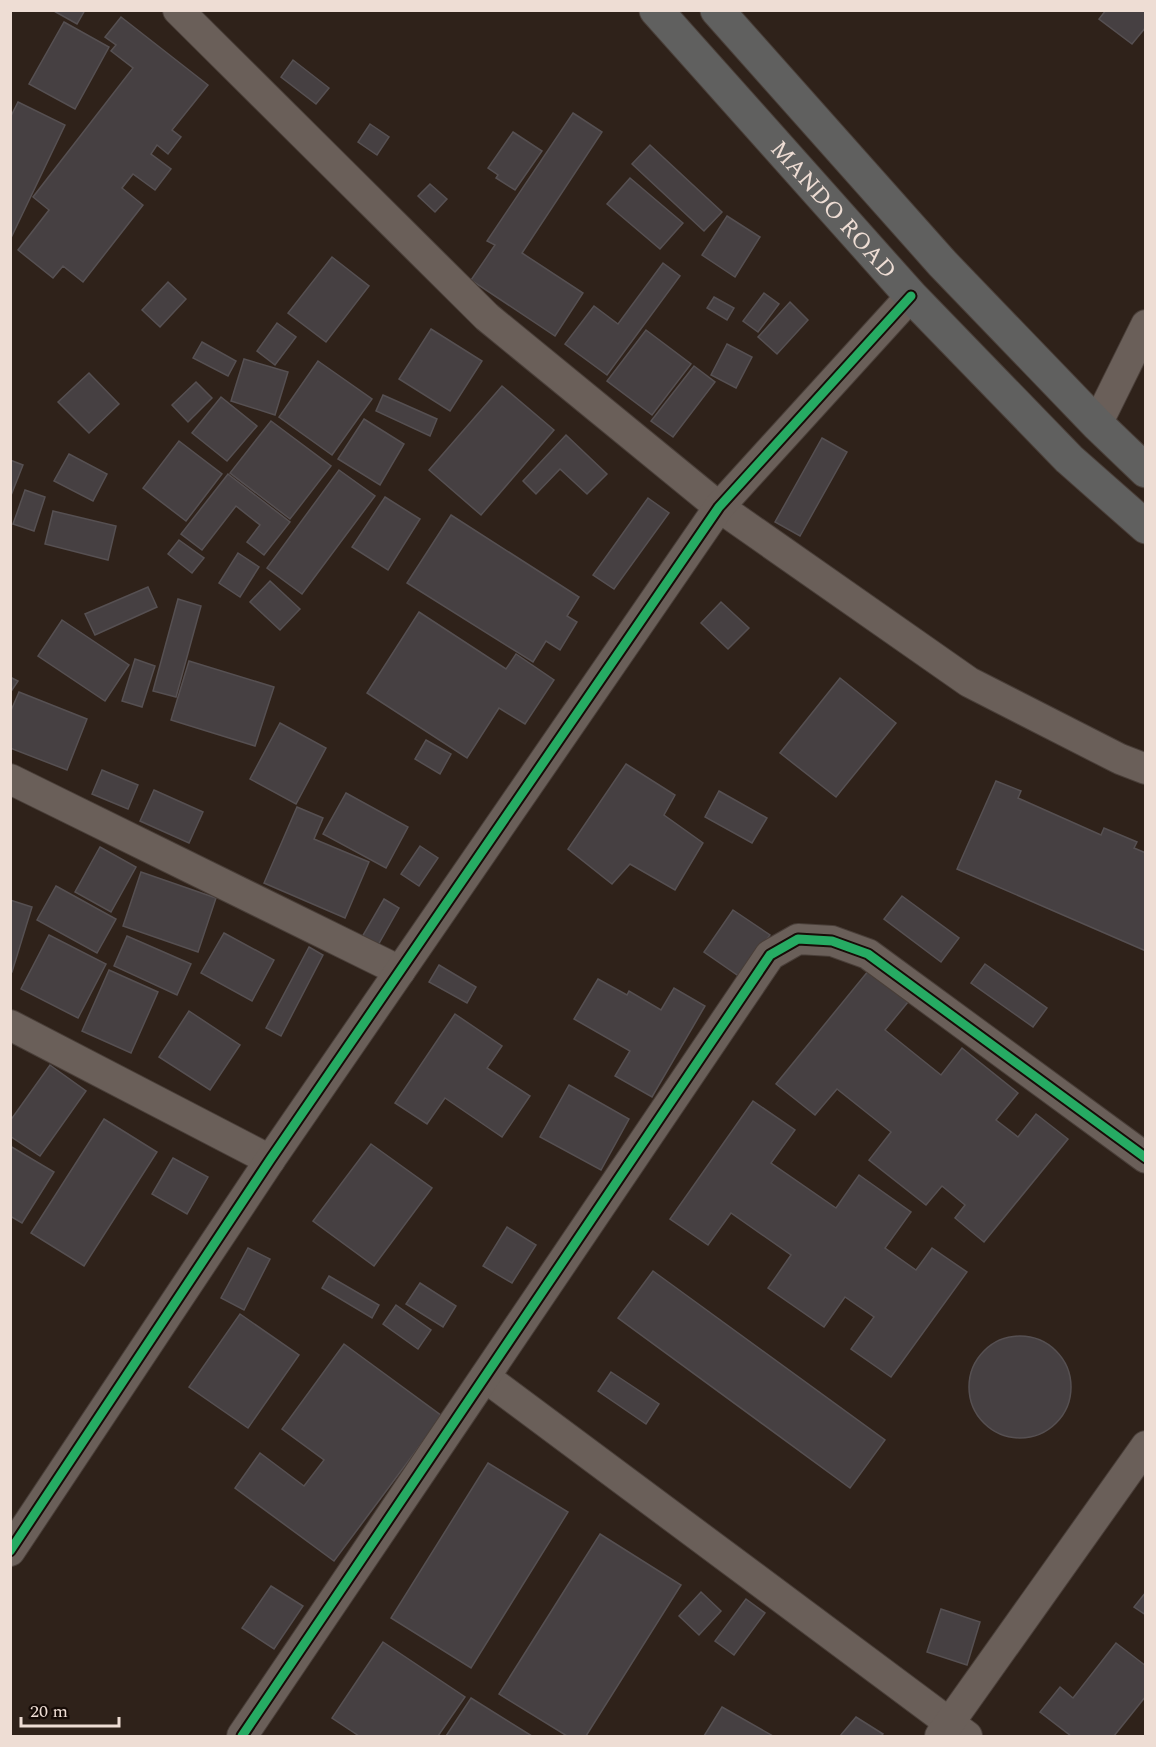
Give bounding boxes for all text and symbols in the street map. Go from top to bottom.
street label: MANDO ROAD [761,133,905,287]
scale bar [21,1690,118,1728]
text: 20 m [30,1698,68,1725]

